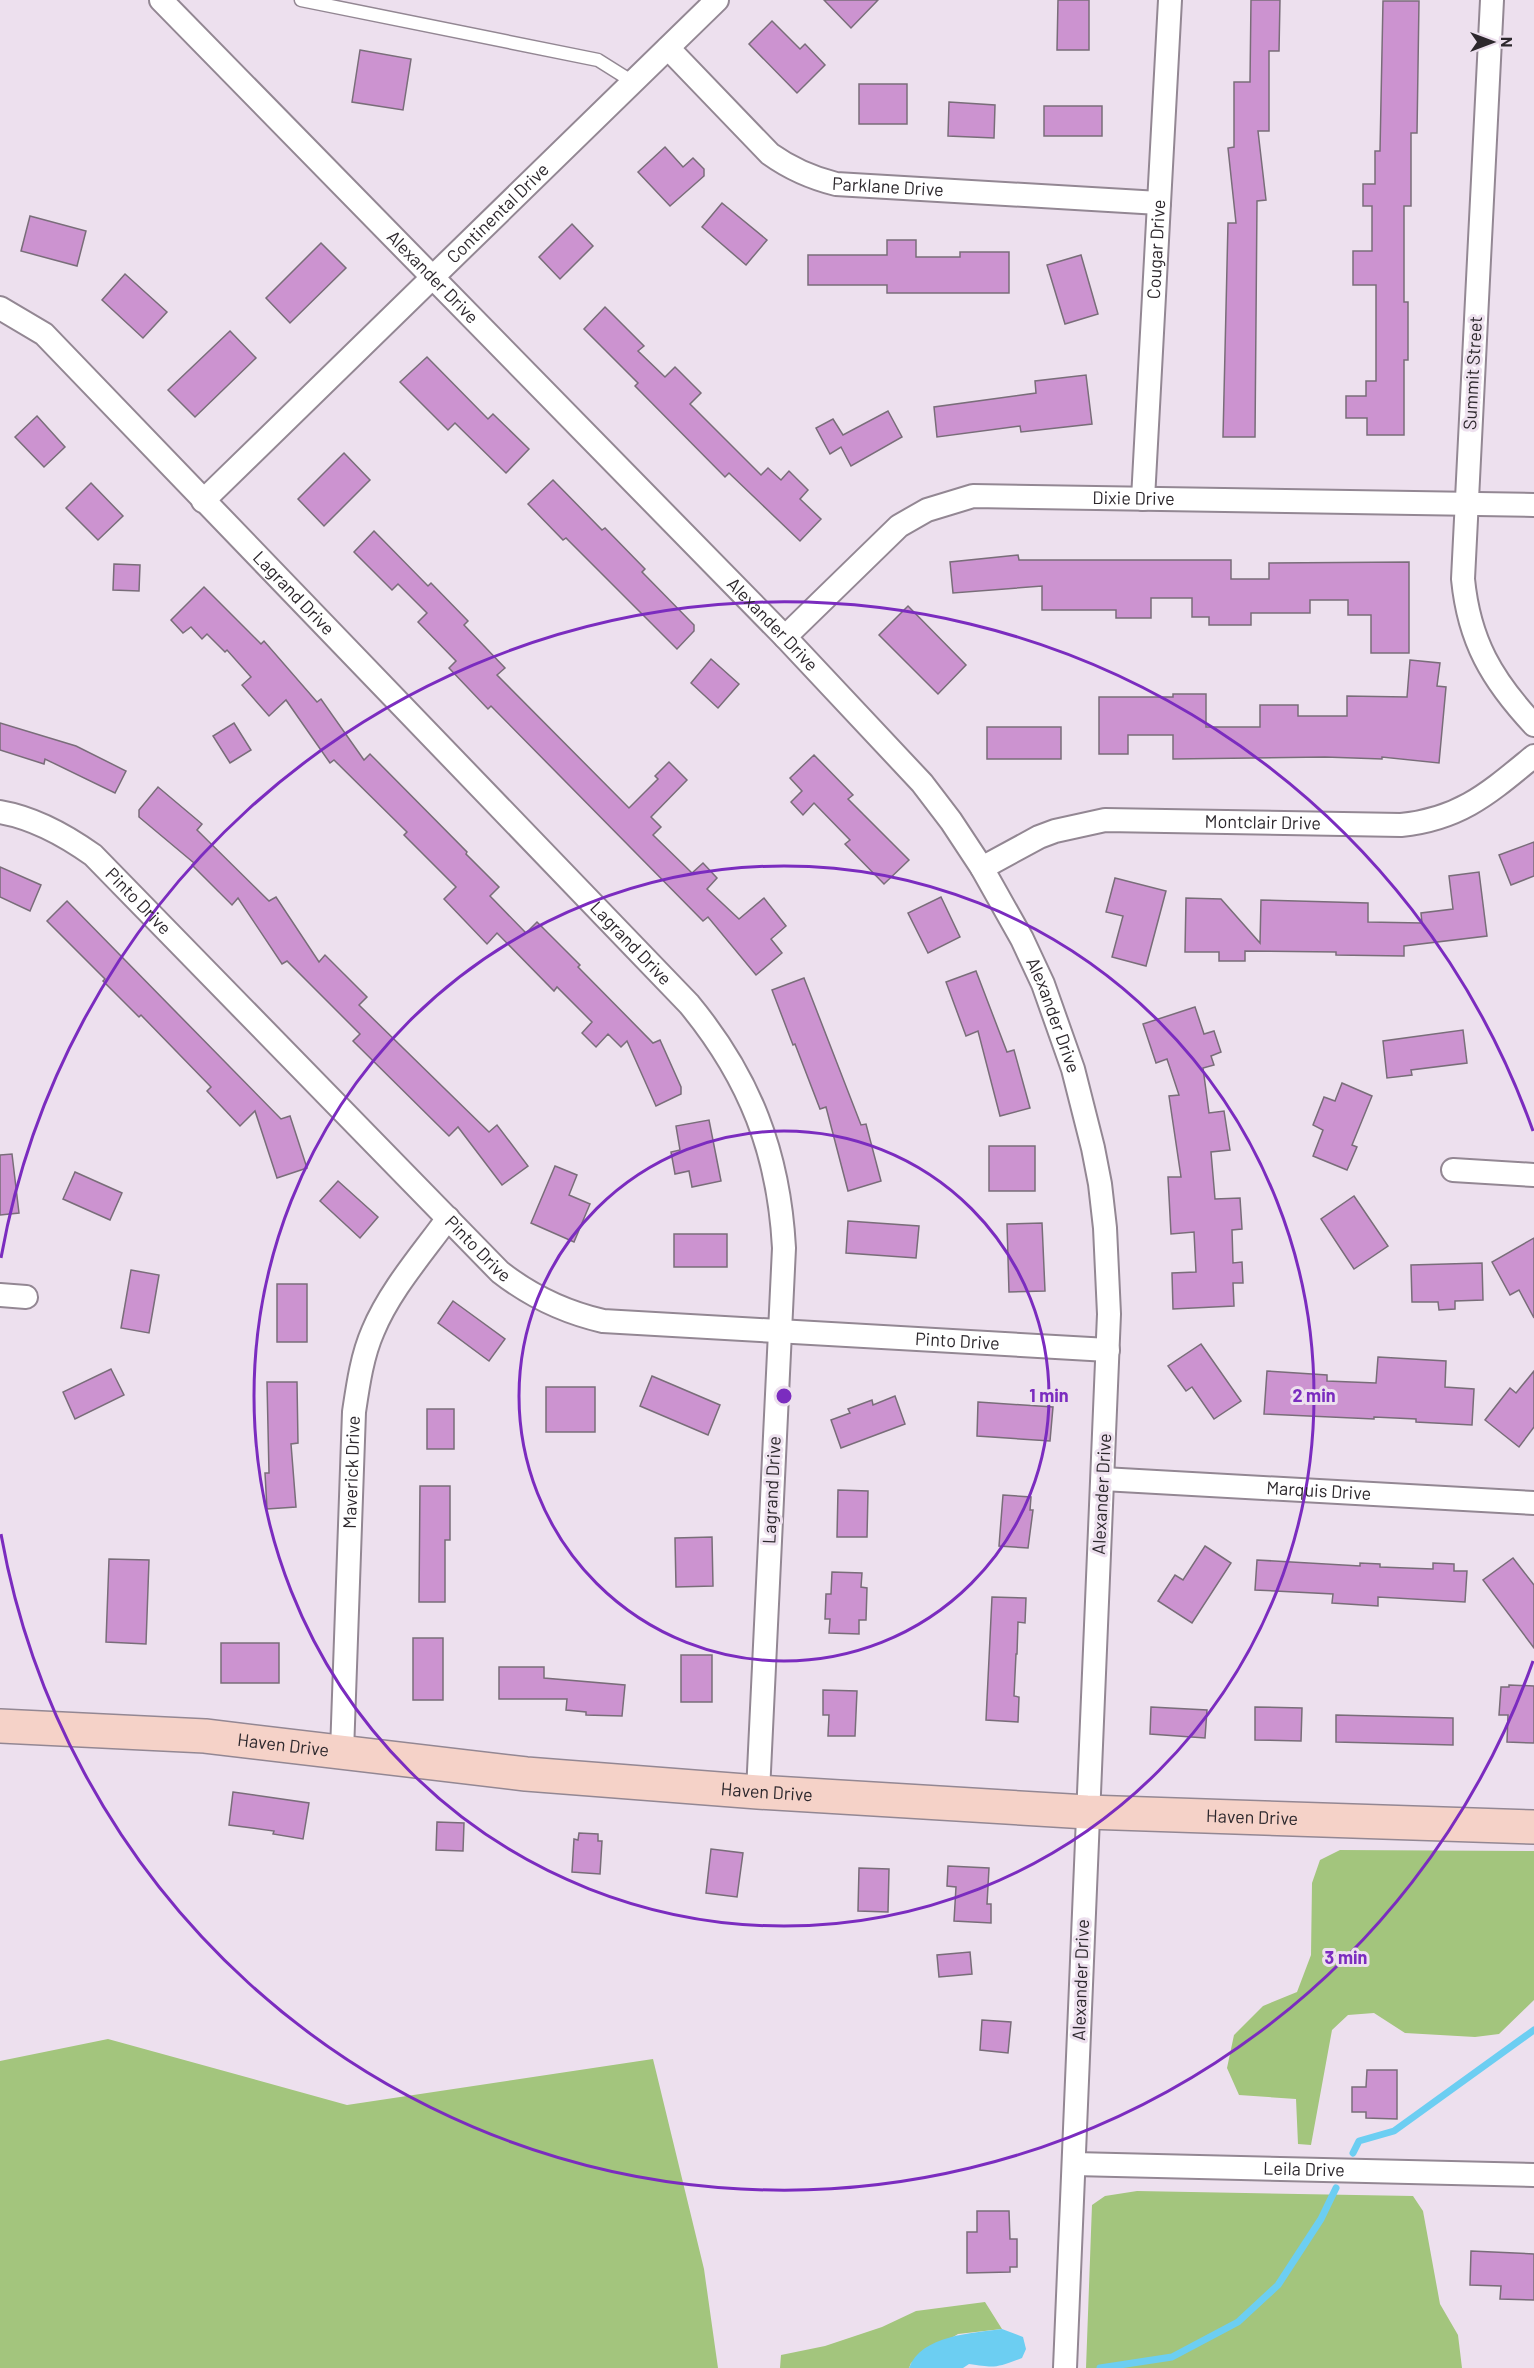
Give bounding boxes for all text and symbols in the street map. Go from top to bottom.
north arrow [1462,12,1522,72]
text: N [1498,37,1517,47]
street label: Continental Drive [442,158,553,267]
street label: Parklane Drive [832,172,944,200]
street label: Cougar Drive [1142,199,1169,300]
street label: Alexander Drive [383,225,484,328]
street label: Summit Street [1458,316,1486,430]
street label: Dixie Drive [1092,486,1175,509]
street label: Lagrand Drive [249,546,340,639]
street label: Alexander Drive [723,573,823,675]
street label: Montclair Drive [1204,810,1321,834]
street label: Pinto Drive [101,863,176,939]
street label: Lagrand Drive [586,896,677,989]
street label: Alexander Drive [1022,954,1085,1076]
street label: Pinto Drive [441,1210,516,1286]
street label: Pinto Drive [914,1327,1000,1354]
text: 1 min [1029,1384,1069,1406]
text: 2 min [1292,1384,1336,1406]
centre of rings [774,1386,794,1406]
street label: Maverick Drive [338,1415,364,1529]
street label: Alexander Drive [1087,1433,1115,1555]
street label: Lagrand Drive [757,1436,785,1544]
street label: Marquis Drive [1266,1476,1372,1504]
street label: Haven Drive [236,1728,330,1761]
street label: Haven Drive [720,1777,814,1805]
street label: Haven Drive [1206,1804,1299,1829]
street label: Alexander Drive [1067,1919,1093,2041]
text: 3 min [1325,1946,1367,1968]
street label: Leila Drive [1263,2157,1345,2180]

